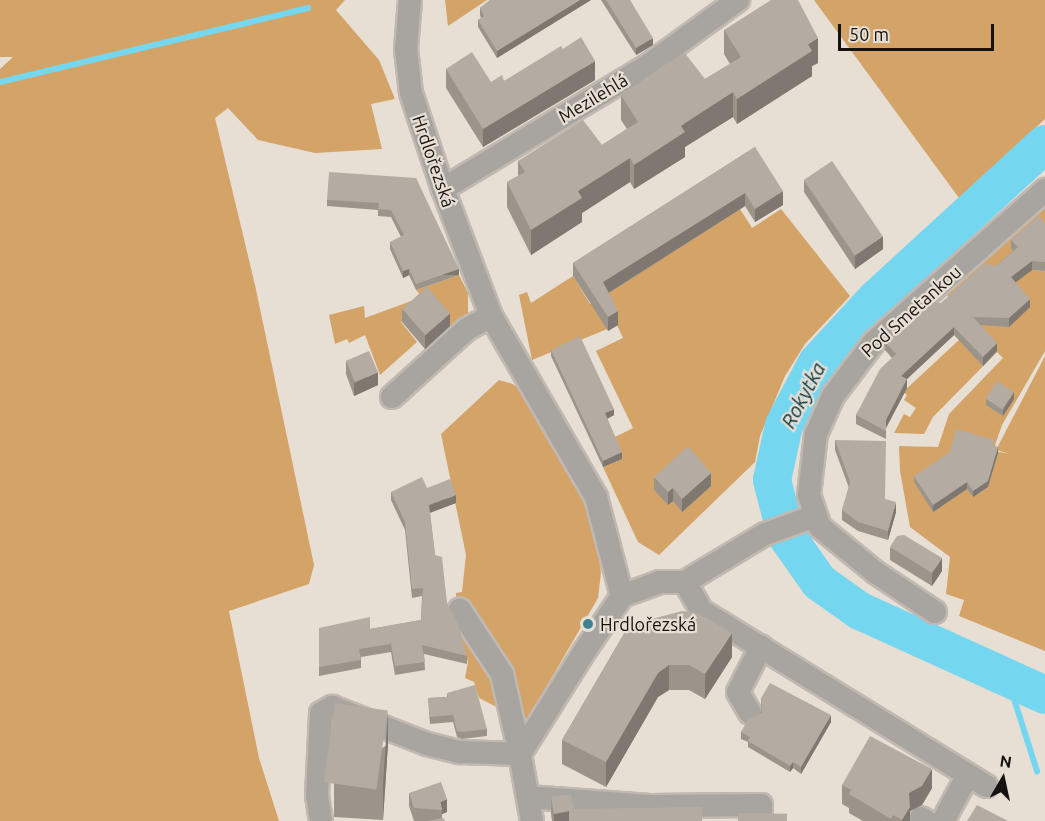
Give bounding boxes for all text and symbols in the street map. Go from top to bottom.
scale bar [841,12,997,50]
text: 50 m [849,24,889,44]
street label: Mezilehlá [554,69,632,127]
street label: Hrdlořezská [408,112,460,210]
street label: Pod Smetankou [857,261,965,361]
water label: Rokytka [776,358,830,432]
place label: Hrdlořezská [600,613,696,635]
marker: Hrdlořezská [581,617,595,631]
north arrow [973,749,1033,809]
text: N [999,751,1013,771]

